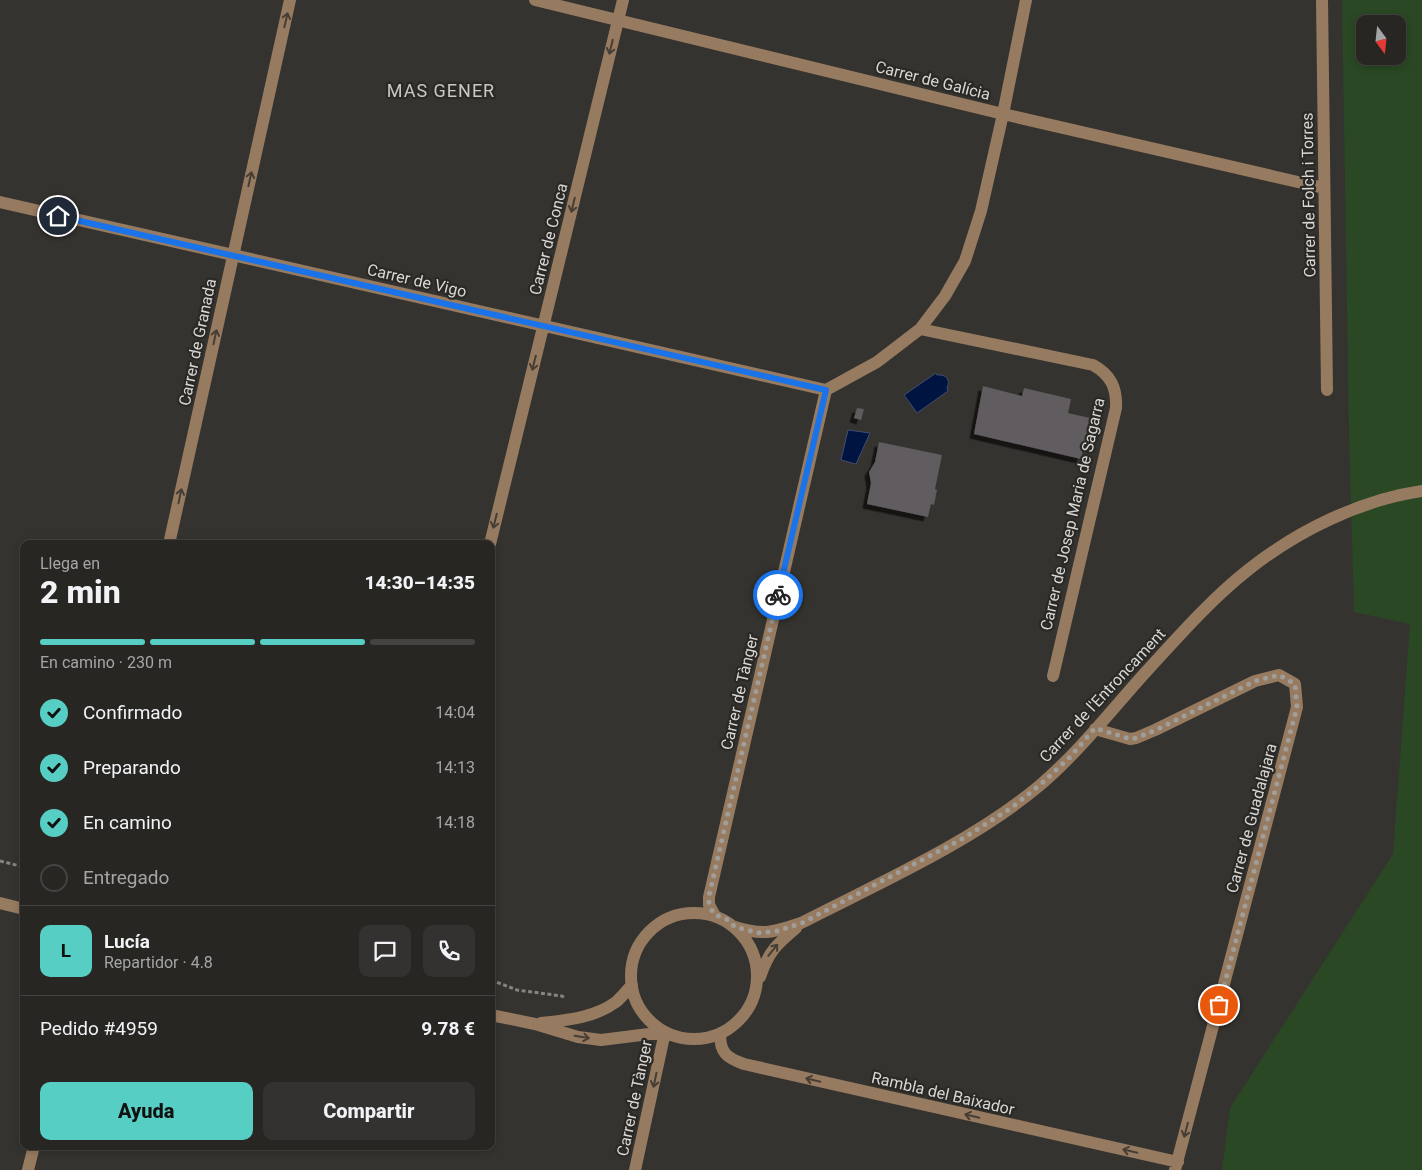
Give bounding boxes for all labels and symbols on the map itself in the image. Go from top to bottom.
one-way arrow [282,13,291,29]
north arrow [1356,15,1406,65]
one-way arrow [606,39,615,55]
street label: Carrer de Galícia [874,57,992,104]
district label: MAS GENER [387,80,495,101]
street label: Carrer de Folch i Torres [1298,112,1319,278]
one-way arrow [246,171,255,187]
street label: Carrer de Conca [525,181,572,297]
pin [37,195,79,237]
one-way arrow [568,197,577,213]
street label: Carrer de Vigo [365,260,468,301]
street label: Carrer de Granada [175,277,220,407]
one-way arrow [211,330,220,346]
one-way arrow [529,355,538,371]
street label: Carrer de Josep Maria de Sagarra [1036,396,1109,632]
one-way arrow [176,489,185,505]
one-way arrow [490,512,499,528]
courier [753,570,803,620]
street label: Carrer de l'Entroncament [1035,625,1169,766]
street label: Carrer de Tànger [717,632,762,752]
street label: Carrer de Guadalajara [1222,741,1281,895]
one-way arrow [767,944,778,957]
pin [1198,984,1240,1026]
one-way arrow [573,1032,589,1042]
street label: Carrer de Tànger [613,1038,656,1158]
street label: Rambla del Baixador [869,1068,1017,1119]
one-way arrow [650,1071,659,1087]
one-way arrow [805,1075,821,1084]
one-way arrow [964,1111,980,1120]
one-way arrow [1181,1121,1190,1137]
one-way arrow [1122,1146,1138,1155]

